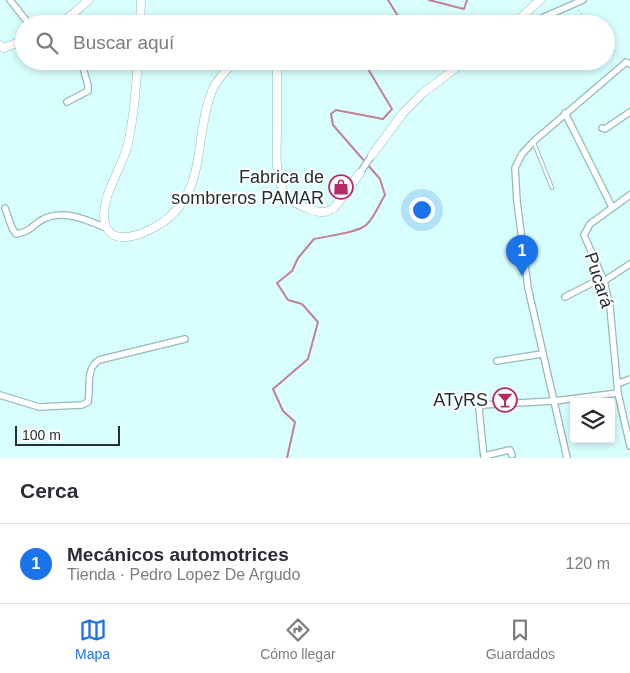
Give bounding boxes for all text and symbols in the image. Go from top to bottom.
search box [15,15,615,70]
icon: search [33,29,61,57]
text: Buscar aquí [73,32,174,53]
place label: Fabrica de sombreros PAMAR [171,167,324,208]
shop icon: Fabrica de sombreros PAMAR [328,174,354,200]
your location [409,197,435,223]
pin: 1 [506,235,538,276]
street label: Pucará [581,250,618,311]
bar icon: ATyRS [492,387,518,413]
place label: ATyRS [433,390,488,410]
map controls [570,398,615,443]
button: layers [570,398,615,443]
scale bar [15,423,120,446]
text: 100 m [22,427,61,443]
text: Cerca [20,479,78,502]
text: Mecánicos automotrices [67,544,289,565]
text: 1 [32,555,40,572]
text: 120 m [566,555,610,572]
text: Tienda · Pedro Lopez De Argudo [67,566,300,583]
tab: Mapa [75,616,110,662]
tab: Cómo llegar [260,616,336,662]
tab: Guardados [486,616,555,662]

